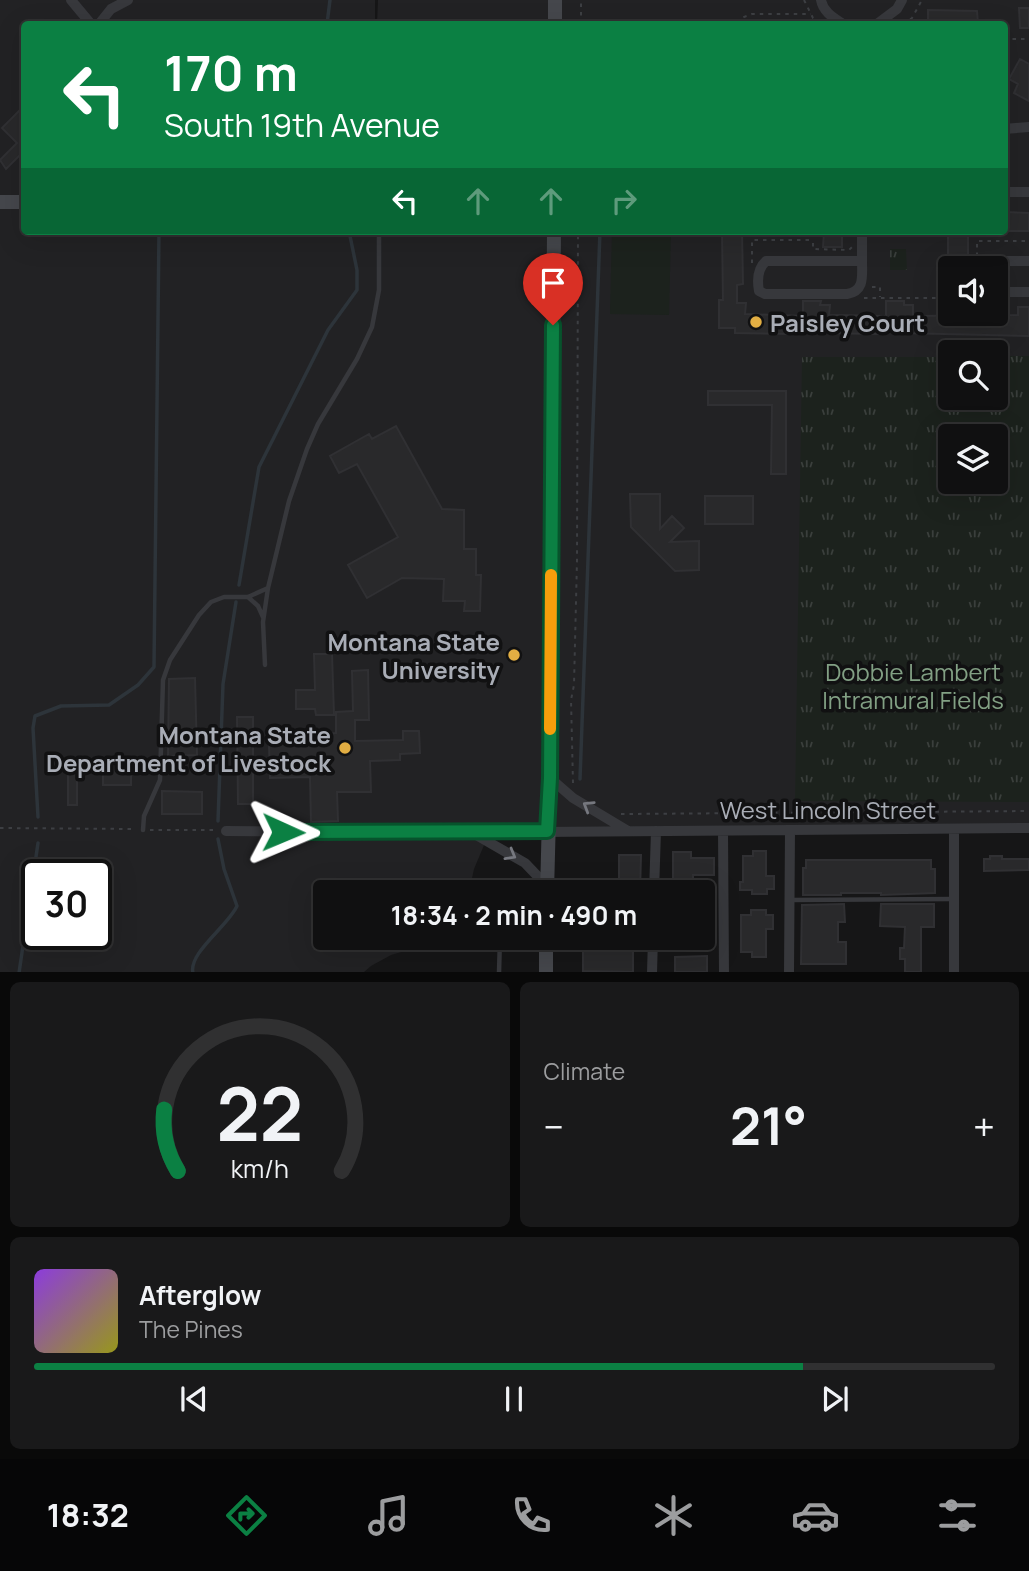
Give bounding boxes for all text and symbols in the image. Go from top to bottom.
text: 170 m [164,39,298,106]
icon: left [49,49,140,140]
text: South 19th Avenue [164,103,440,147]
icon: left [386,182,424,220]
icon: ahead [459,182,497,220]
icon: ahead [532,182,570,220]
icon: right [605,182,643,220]
pin [523,253,583,325]
map controls [938,256,1008,494]
button: sound [938,256,1008,326]
icon: arrive [534,264,572,302]
place label: Paisley Court [770,306,925,339]
marker: Paisley Court [748,314,764,330]
button: search [938,340,1008,410]
button: layers [938,424,1008,494]
place label: Montana State University [328,625,501,686]
marker: Montana State University [506,647,522,663]
park label: Dobbie Lambert Intramural Fields [822,655,1004,716]
place label: Montana State Department of Livestock [46,718,332,779]
marker: Montana State Department of Livestock [337,740,353,756]
street label: West Lincoln Street [720,793,936,826]
position arrow [246,795,320,869]
one-way arrow [582,802,595,815]
one-way arrow [504,847,517,860]
speed limit sign: 30 [21,859,112,950]
text: 18:34 · 2 min · 490 m [391,897,637,933]
text: Climate [544,1055,625,1087]
text: 22 [216,1063,303,1163]
text: 21° [730,1090,807,1161]
text: − [544,1100,564,1152]
text: + [973,1100,995,1152]
text: km/h [231,1150,289,1185]
text: Afterglow [139,1277,261,1313]
text: The Pines [139,1313,243,1345]
icon: previous [175,1380,213,1418]
icon: pause [495,1380,533,1418]
icon: next [816,1380,854,1418]
icon: directions [222,1491,271,1540]
icon: music [364,1491,413,1540]
icon: phone [507,1491,556,1540]
icon: climate [649,1491,698,1540]
icon: car [791,1491,840,1540]
icon: filters [933,1491,982,1540]
text: 18:32 [47,1493,129,1537]

